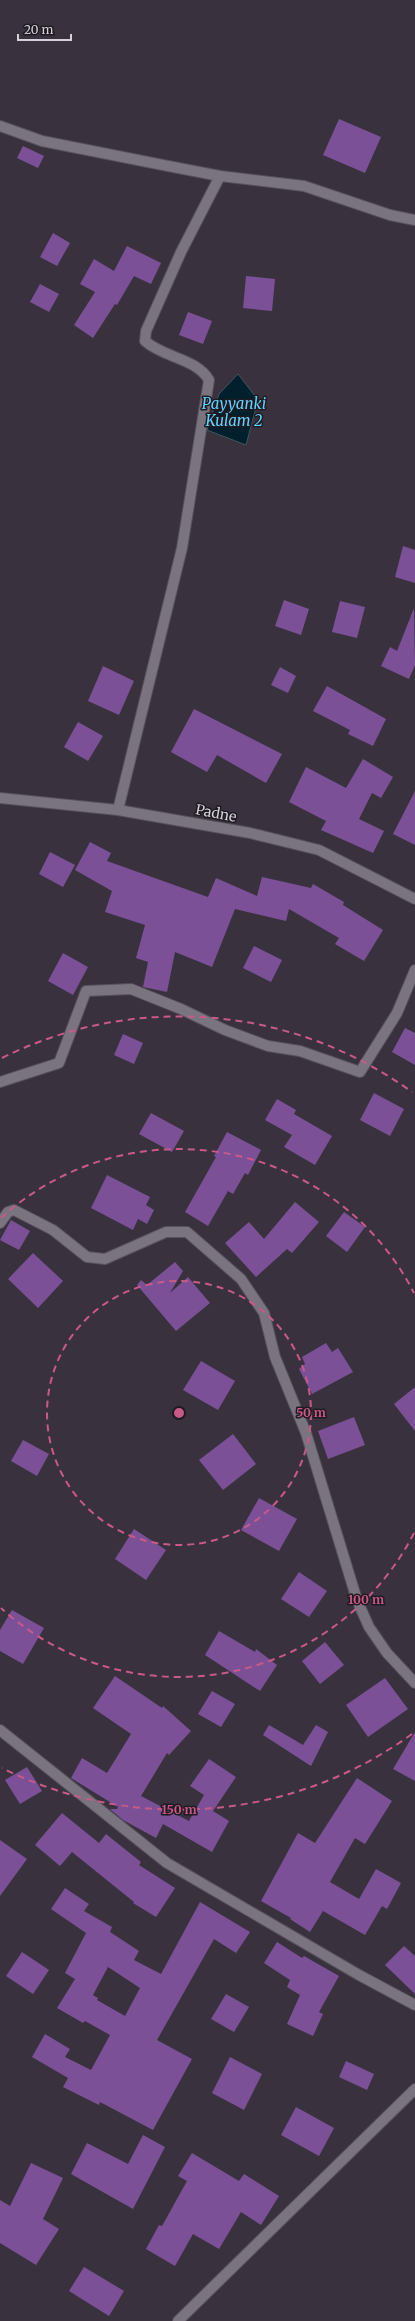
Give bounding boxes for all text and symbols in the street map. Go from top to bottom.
scale bar [18,16,71,42]
text: 20 m [24,22,53,37]
water label: Payyanki Kulam 2 [202,394,266,430]
street label: Padne [194,800,238,826]
text: 50 m [296,1405,326,1420]
centre of rings [172,1406,186,1420]
text: 100 m [348,1592,384,1607]
text: 150 m [162,1802,197,1817]

